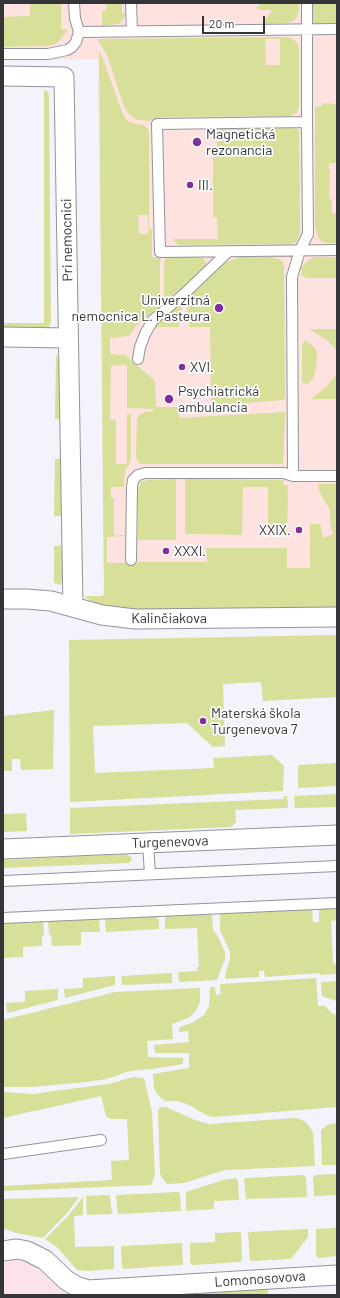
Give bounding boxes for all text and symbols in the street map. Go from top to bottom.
scale bar [204,8,267,34]
text: 20 m [209,16,235,30]
place label: Magnetická rezonancia [206,126,275,158]
marker: Magnetická rezonancia [191,136,203,148]
place label: III. [198,177,213,193]
marker: III. [185,180,195,190]
street label: Pri nemocnici [58,198,76,282]
place label: Univerzitná nemocnica L. Pasteura [72,292,210,324]
marker: Univerzitná nemocnica L. Pasteura [213,302,225,314]
place label: XVI. [190,359,214,375]
marker: XVI. [177,362,187,372]
place label: Psychiatrická ambulancia [178,383,259,416]
marker: Psychiatrická ambulancia [163,393,175,405]
place label: XXIX. [259,522,291,538]
marker: XXIX. [294,525,304,535]
place label: XXXI. [174,543,206,559]
marker: XXXI. [161,546,171,556]
street label: Kalinčiakova [131,610,207,626]
place label: Materská škola Turgenevova 7 [211,705,301,738]
marker: Materská škola Turgenevova 7 [198,716,208,726]
street label: Turgenevova [131,832,209,852]
street label: Lomonosovova [214,1267,306,1291]

